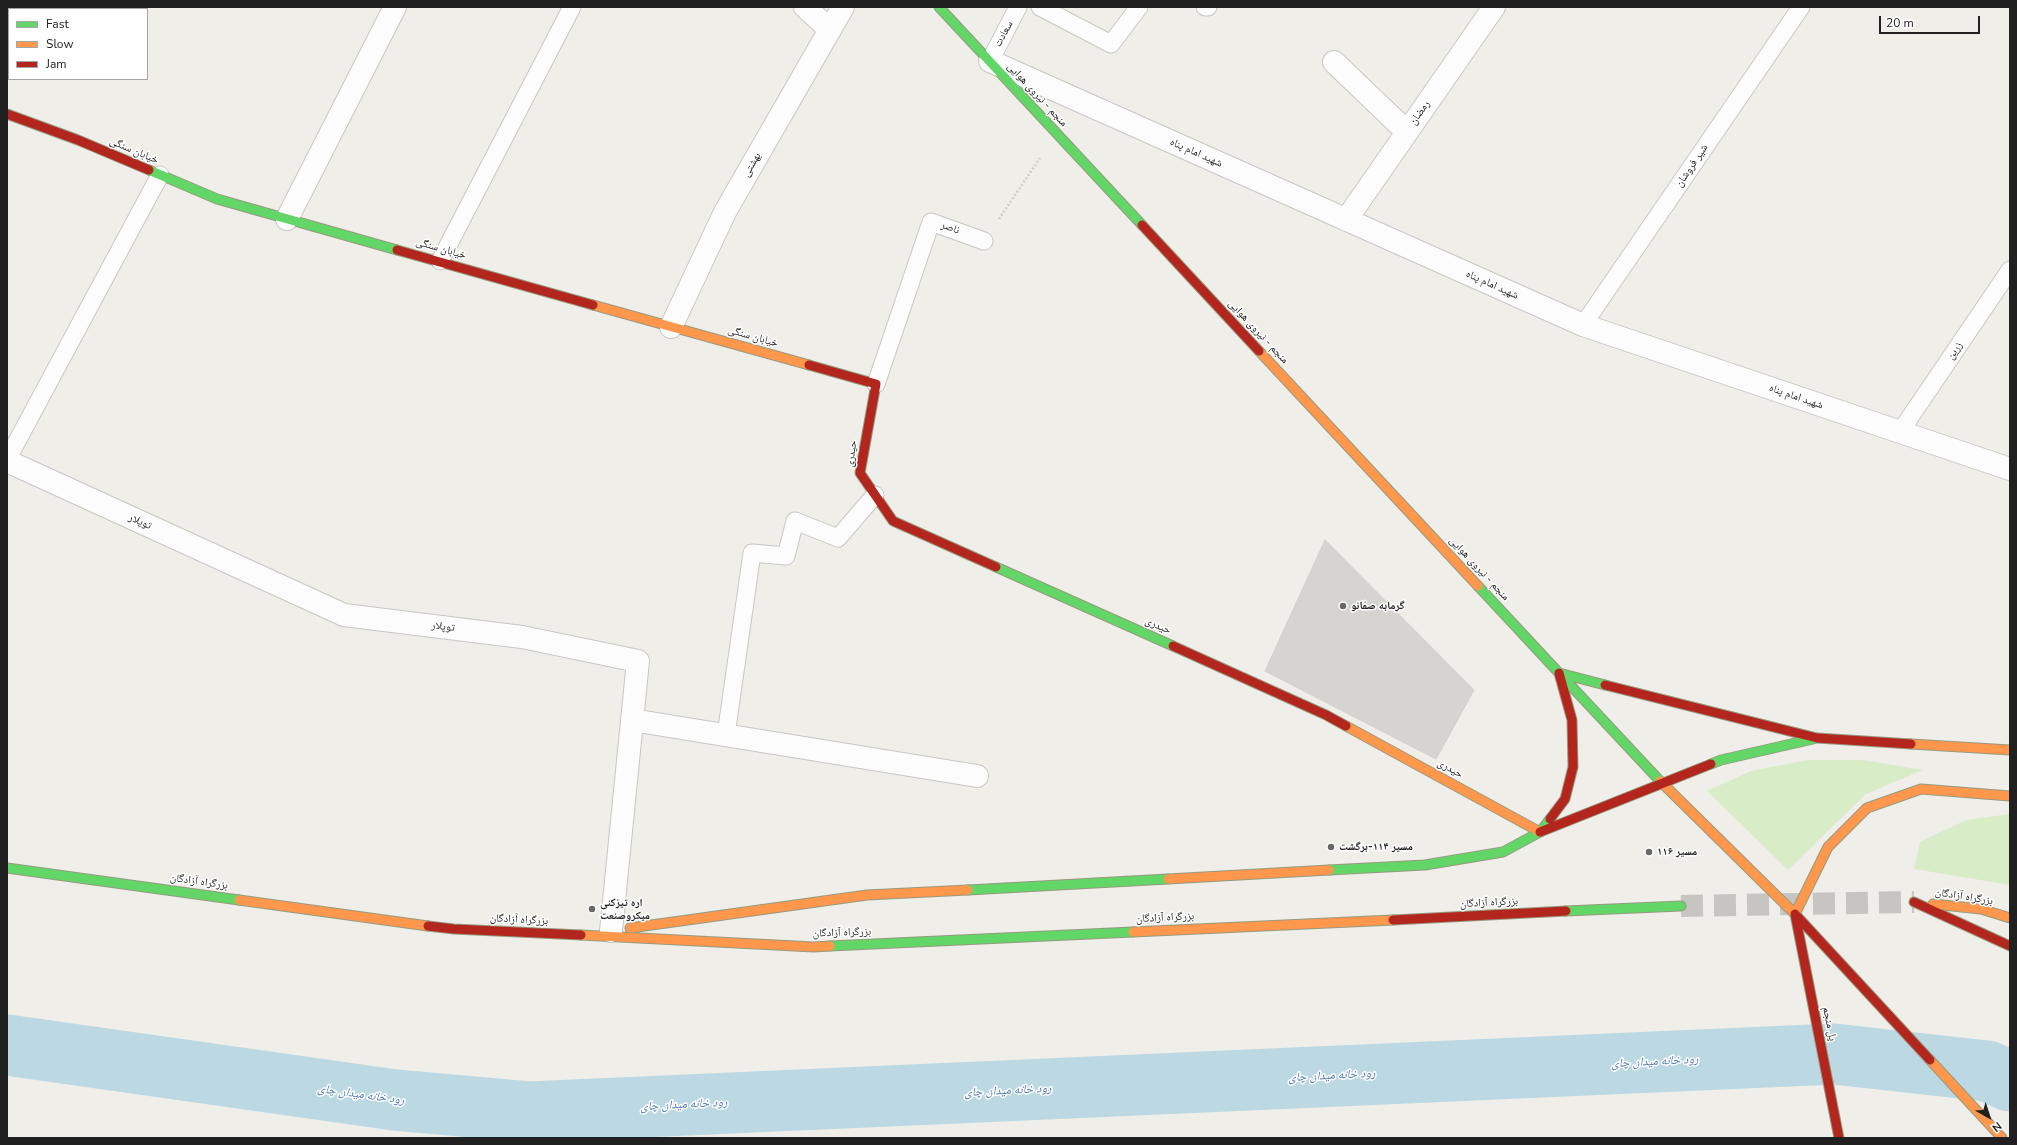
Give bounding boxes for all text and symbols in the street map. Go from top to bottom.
legend [8,8,148,80]
scale bar [1881,8,1982,34]
text: 20 m [1886,15,1914,31]
text: Fast [46,16,69,32]
street label: سعادت [992,19,1016,49]
text: Slow [46,36,74,52]
text: Jam [46,56,67,72]
street label: منجم - نیروی هوایی [1004,60,1070,130]
street label: رمضان [1407,98,1433,128]
street label: خیابان سنگی [108,135,160,167]
street label: شهید امام پناه [1168,136,1224,170]
street label: شیر فروشان [1673,142,1711,190]
street label: بهشتی [740,150,764,180]
street label: ناصر [939,219,961,237]
street label: خیابان سنگی [414,236,468,262]
street label: شهید امام پناه [1464,268,1520,302]
street label: منجم - نیروی هوایی [1225,297,1291,367]
street label: خیابان سنگی [726,324,780,350]
street label: زرین [1944,340,1966,362]
street label: شهید امام پناه [1767,382,1825,412]
street label: حیدری [844,440,860,468]
street label: توپلار [127,511,153,533]
street label: منجم - نیروی هوایی [1446,534,1512,604]
place label: گرمابه صفانو [1351,599,1405,613]
marker: گرمابه صفانو [1338,601,1348,611]
street label: حیدری [1143,614,1173,638]
street label: توپلار [430,619,456,635]
street label: حیدری [1435,757,1465,781]
place label: مسیر ۱۱۴-برگشت [1339,840,1413,854]
marker: مسیر ۱۱۴-برگشت [1326,842,1336,852]
place label: مسیر ۱۱۶ [1657,845,1697,859]
marker: مسیر ۱۱۶ [1644,847,1654,857]
street label: بزرگراه آزادگان [169,871,229,893]
street label: بزرگراه آزادگان [1934,886,1994,908]
street label: بزرگراه آزادگان [1459,895,1519,911]
place label: اره تیزکنی میکروصنعت [600,896,650,922]
marker: اره تیزکنی میکروصنعت [587,904,597,914]
street label: بزرگراه آزادگان [1135,910,1195,926]
street label: بزرگراه آزادگان [489,912,549,928]
street label: بزرگراه آزادگان [813,925,871,941]
street label: پل منجم [1819,1006,1839,1042]
water label: رود خانه میدان چای [1611,1053,1699,1071]
water label: رود خانه میدان چای [1288,1067,1376,1085]
water label: رود خانه میدان چای [317,1082,405,1108]
water label: رود خانه میدان چای [964,1082,1052,1100]
water label: رود خانه میدان چای [640,1096,728,1114]
north arrow [1969,1097,2009,1137]
text: N [1989,1118,2005,1135]

